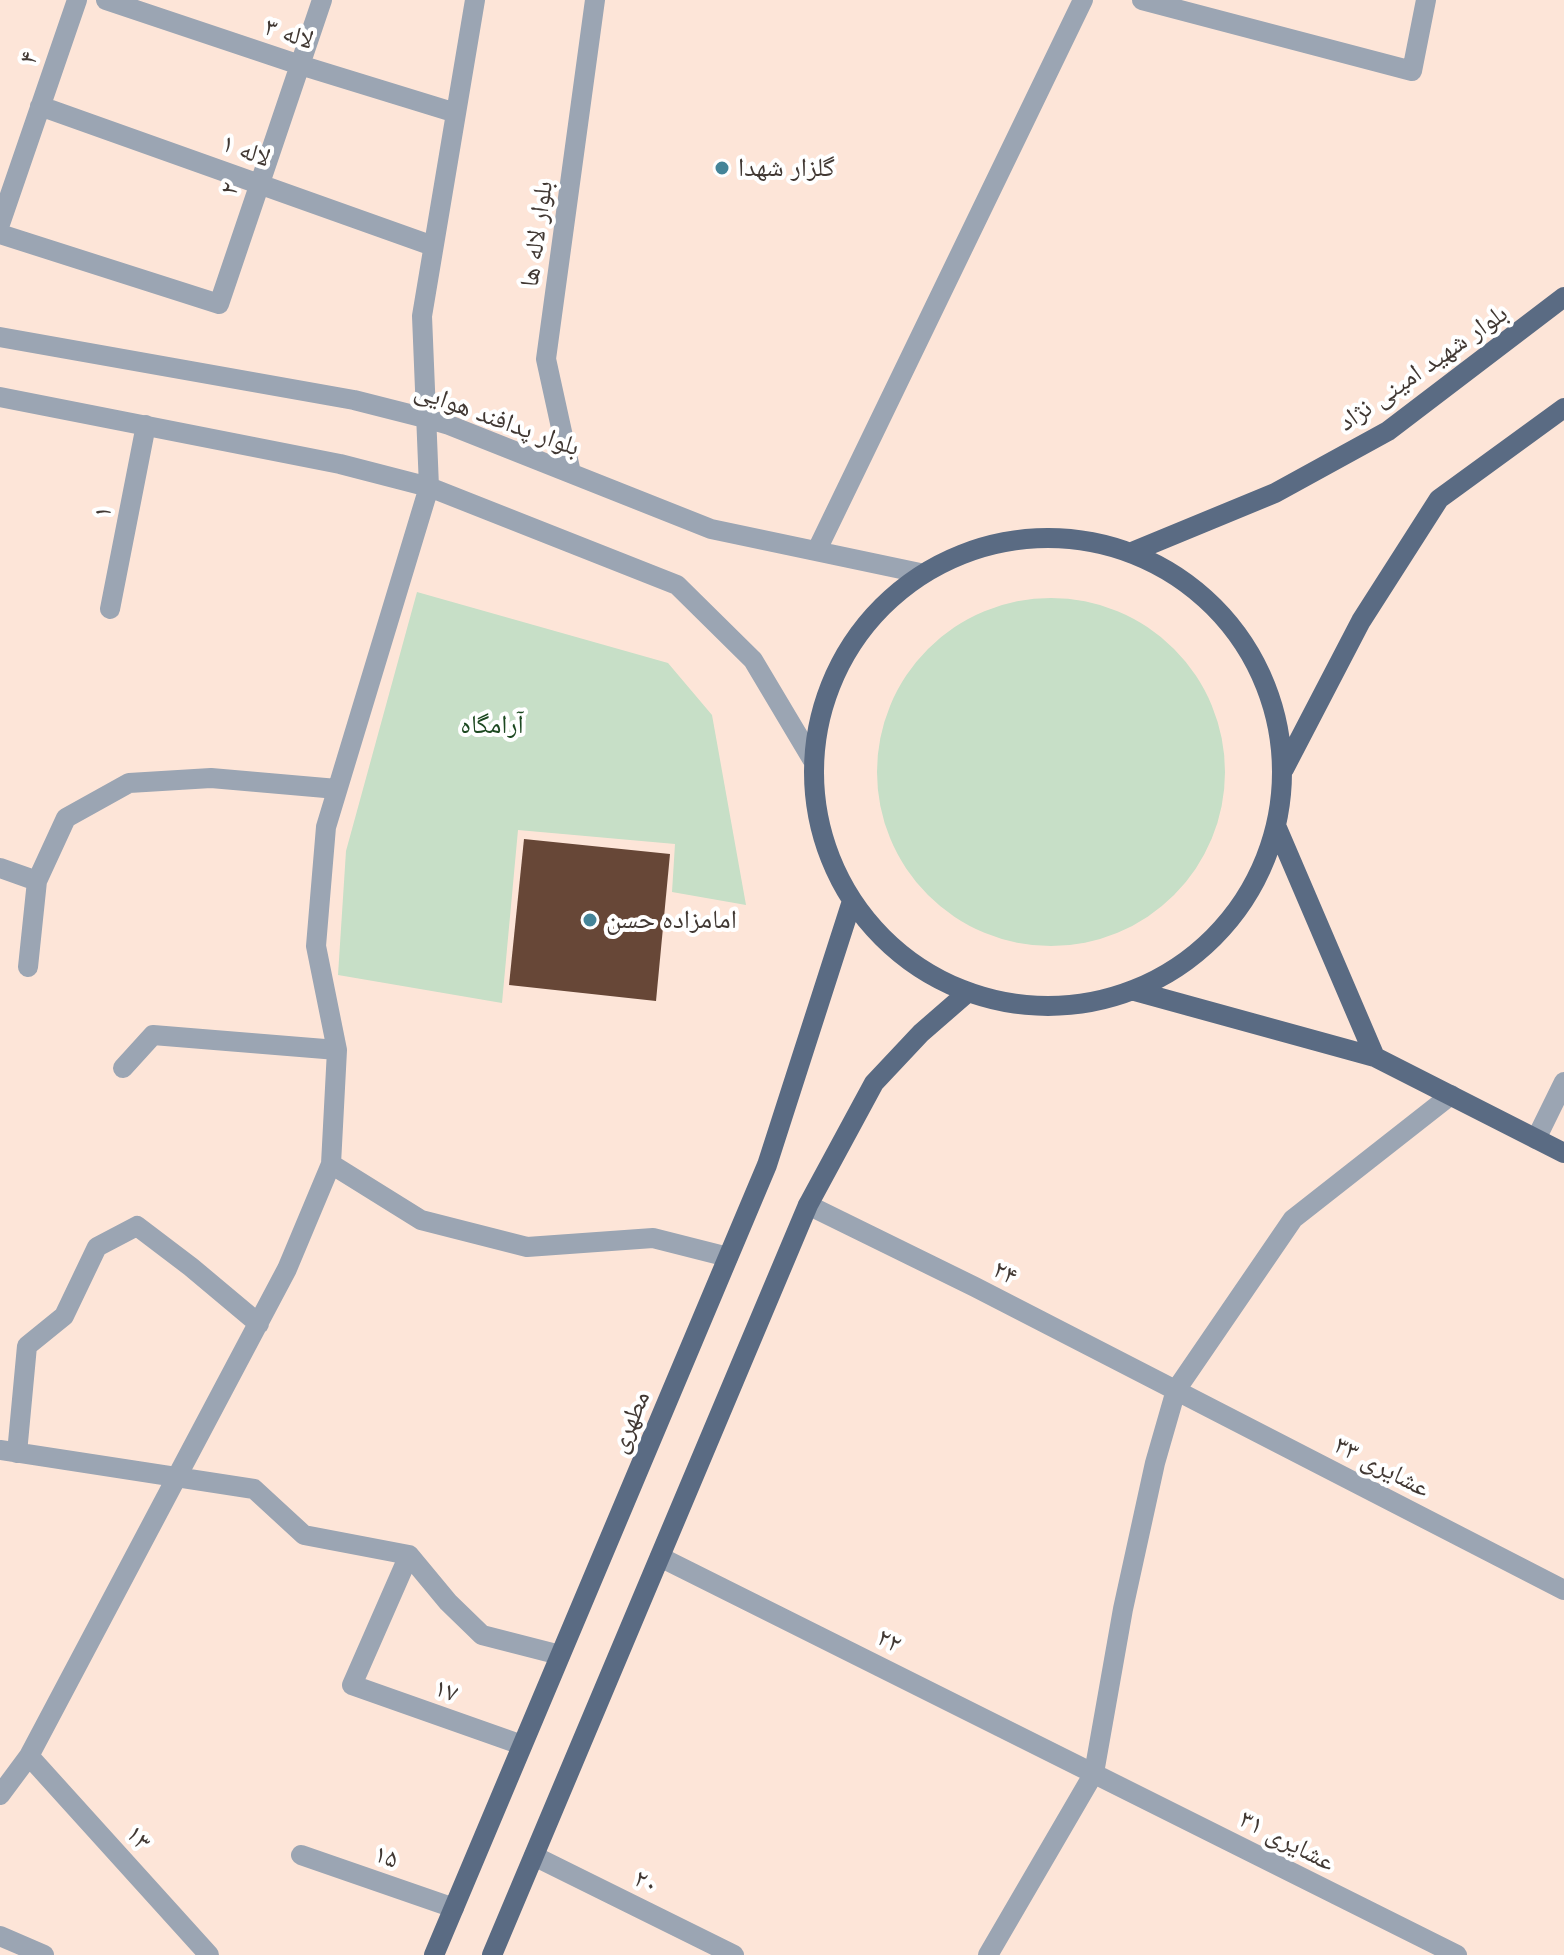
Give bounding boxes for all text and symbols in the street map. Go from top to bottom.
street label: لاله ۳ [261,11,317,57]
street label: ۴ [12,47,46,69]
street label: لاله ۱ [217,128,275,174]
place label: گلزار شهدا [738,152,835,184]
marker: گلزار شهدا [713,159,731,177]
street label: ۲ [213,178,247,200]
street label: بلوار لاله ها [514,179,560,289]
street label: بلوار شهید امینی نژاد [1332,298,1514,438]
street label: بلوار پدافند هوایی [410,375,584,463]
street label: ۱ [87,503,119,521]
park label: آرامگاه [460,709,524,741]
place label: امامزاده حسن [606,904,737,936]
marker: امامزاده حسن [581,911,599,929]
street label: ۲۴ [988,1254,1022,1292]
street label: مطهری [603,1386,657,1458]
street label: عشایری ۳۳ [1329,1430,1435,1504]
street label: ۲۲ [872,1622,906,1660]
street label: ۱۷ [430,1672,462,1710]
street label: عشایری ۳۱ [1234,1804,1340,1878]
street label: ۱۳ [119,1819,157,1857]
street label: ۱۵ [370,1838,402,1876]
street label: ۲۰ [629,1863,663,1901]

